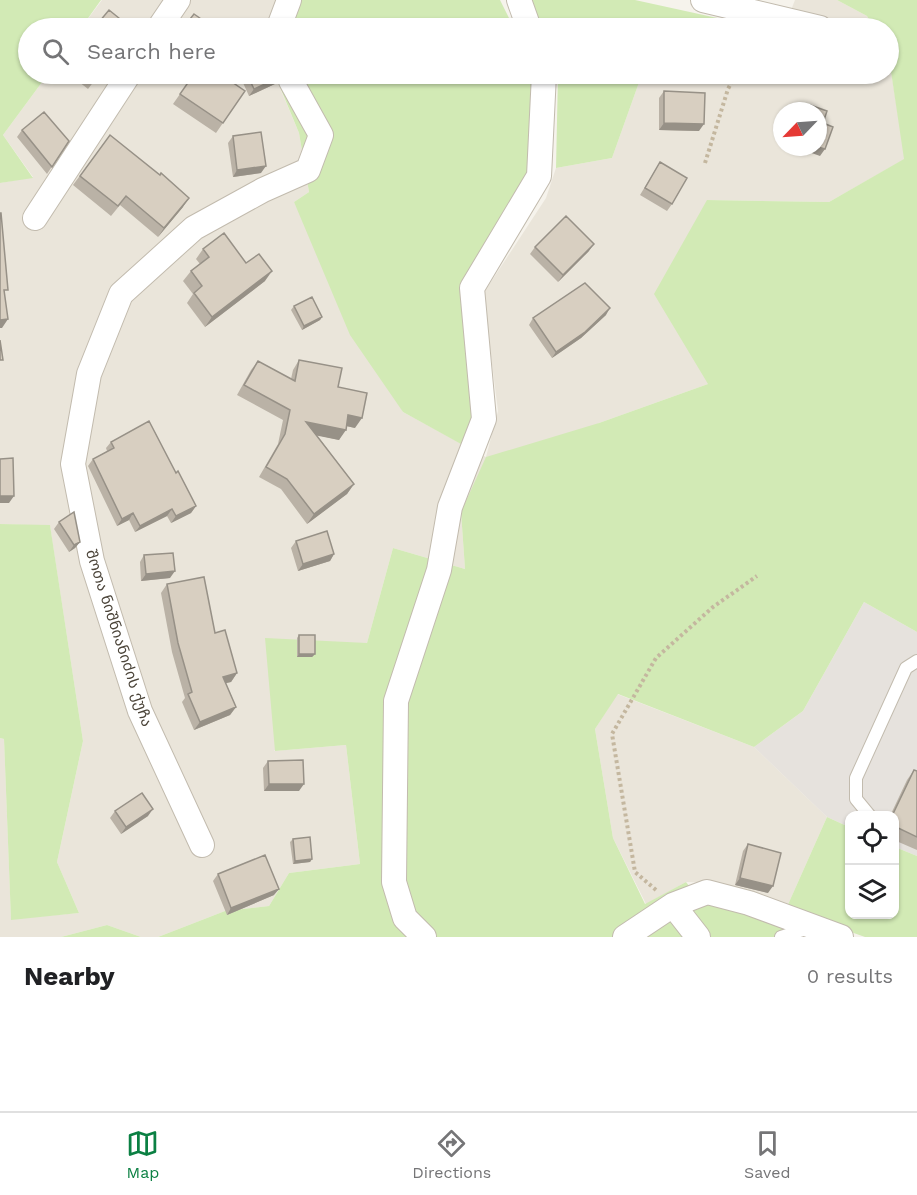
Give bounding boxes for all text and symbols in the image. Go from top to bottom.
search box [18,18,899,84]
icon: search [39,35,72,68]
text: Search here [87,39,216,64]
north arrow [773,102,827,156]
street label: შოთა ნიშნიანიძის ქუჩა [82,547,156,729]
map controls [845,811,899,919]
button: locate [845,811,899,865]
button: layers [845,865,899,919]
text: Nearby [24,961,115,991]
text: 0 results [807,964,893,988]
tab: Map [126,1127,159,1182]
tab: Directions [412,1127,491,1182]
tab: Saved [744,1127,791,1182]

